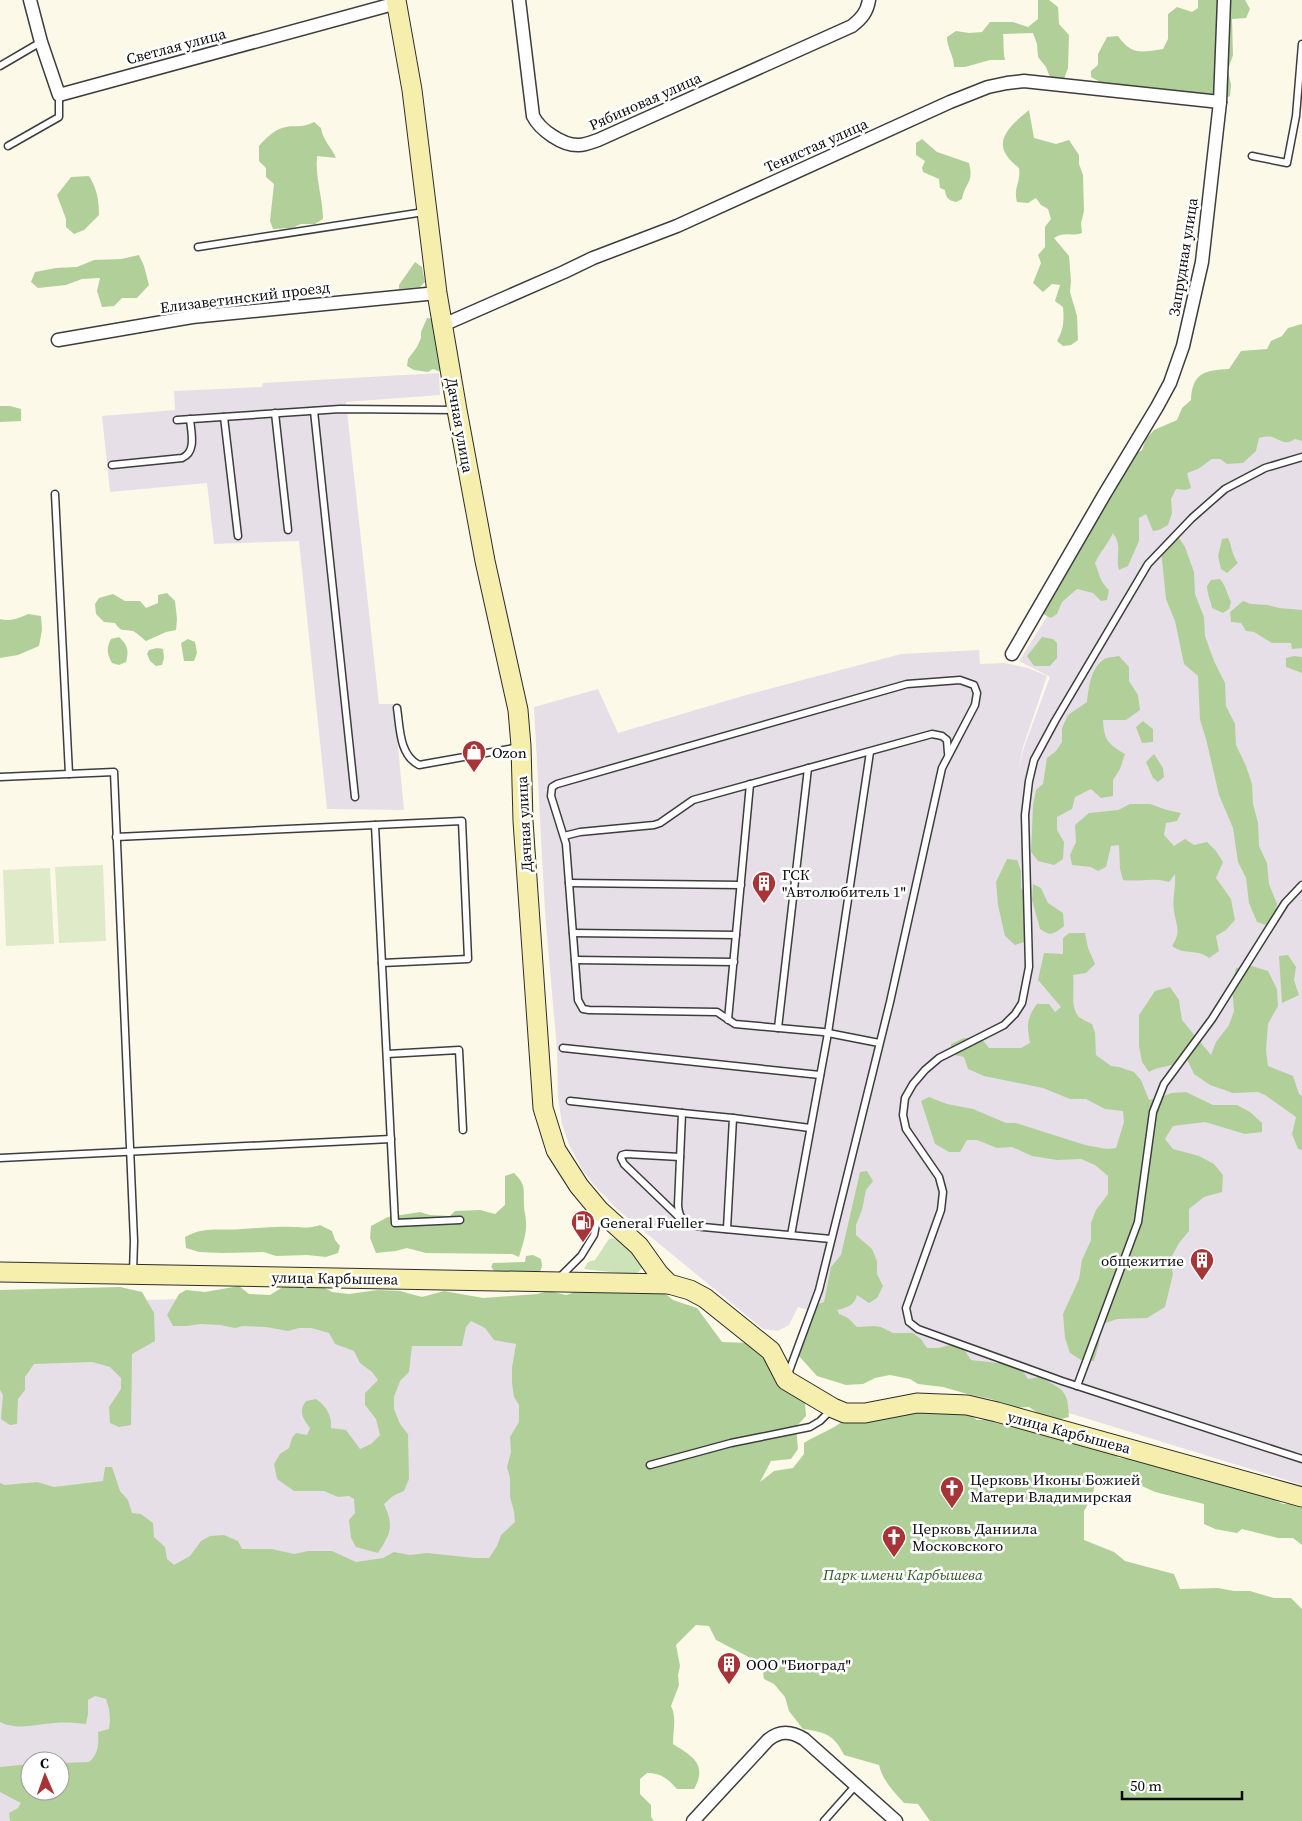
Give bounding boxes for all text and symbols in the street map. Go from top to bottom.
street label: Светлая улица [124,23,228,69]
street label: Рябиновая улица [585,67,705,135]
street label: Тенистая улица [761,113,871,177]
street label: Запрудная улица [1163,196,1203,318]
street label: Елизаветинский проезд [159,276,332,318]
street label: Дачная улица [441,376,479,475]
shop icon: Ozon [461,739,487,773]
place label: Ozon [492,742,527,763]
street label: Дачная улица [511,775,537,873]
place label: ГСК "Автолюбитель 1" [782,864,906,902]
building icon: ГСК "Автолюбитель 1" [751,870,777,904]
fuel station icon: General Fueller [570,1209,596,1243]
place label: General Fueller [600,1212,704,1233]
building icon: общежитие [1189,1247,1215,1281]
place label: общежитие [1101,1250,1184,1271]
street label: улица Карбышева [271,1266,399,1290]
street label: улица Карбышева [1005,1405,1133,1459]
place label: Церковь Иконы Божией Матери Владимирская [970,1469,1141,1507]
church icon: Церковь Иконы Божией Матери Владимирская [939,1475,965,1509]
place label: Церковь Даниила Московского [912,1518,1038,1556]
church icon: Церковь Даниила Московского [881,1524,907,1558]
park label: Парк имени Карбышева [822,1564,983,1585]
building icon: ООО "Биоград" [716,1651,742,1685]
place label: ООО "Биоград" [746,1654,851,1675]
north arrow [20,1751,70,1801]
text: С [40,1753,50,1773]
scale bar [1122,1768,1242,1800]
text: 50 m [1130,1775,1162,1796]

